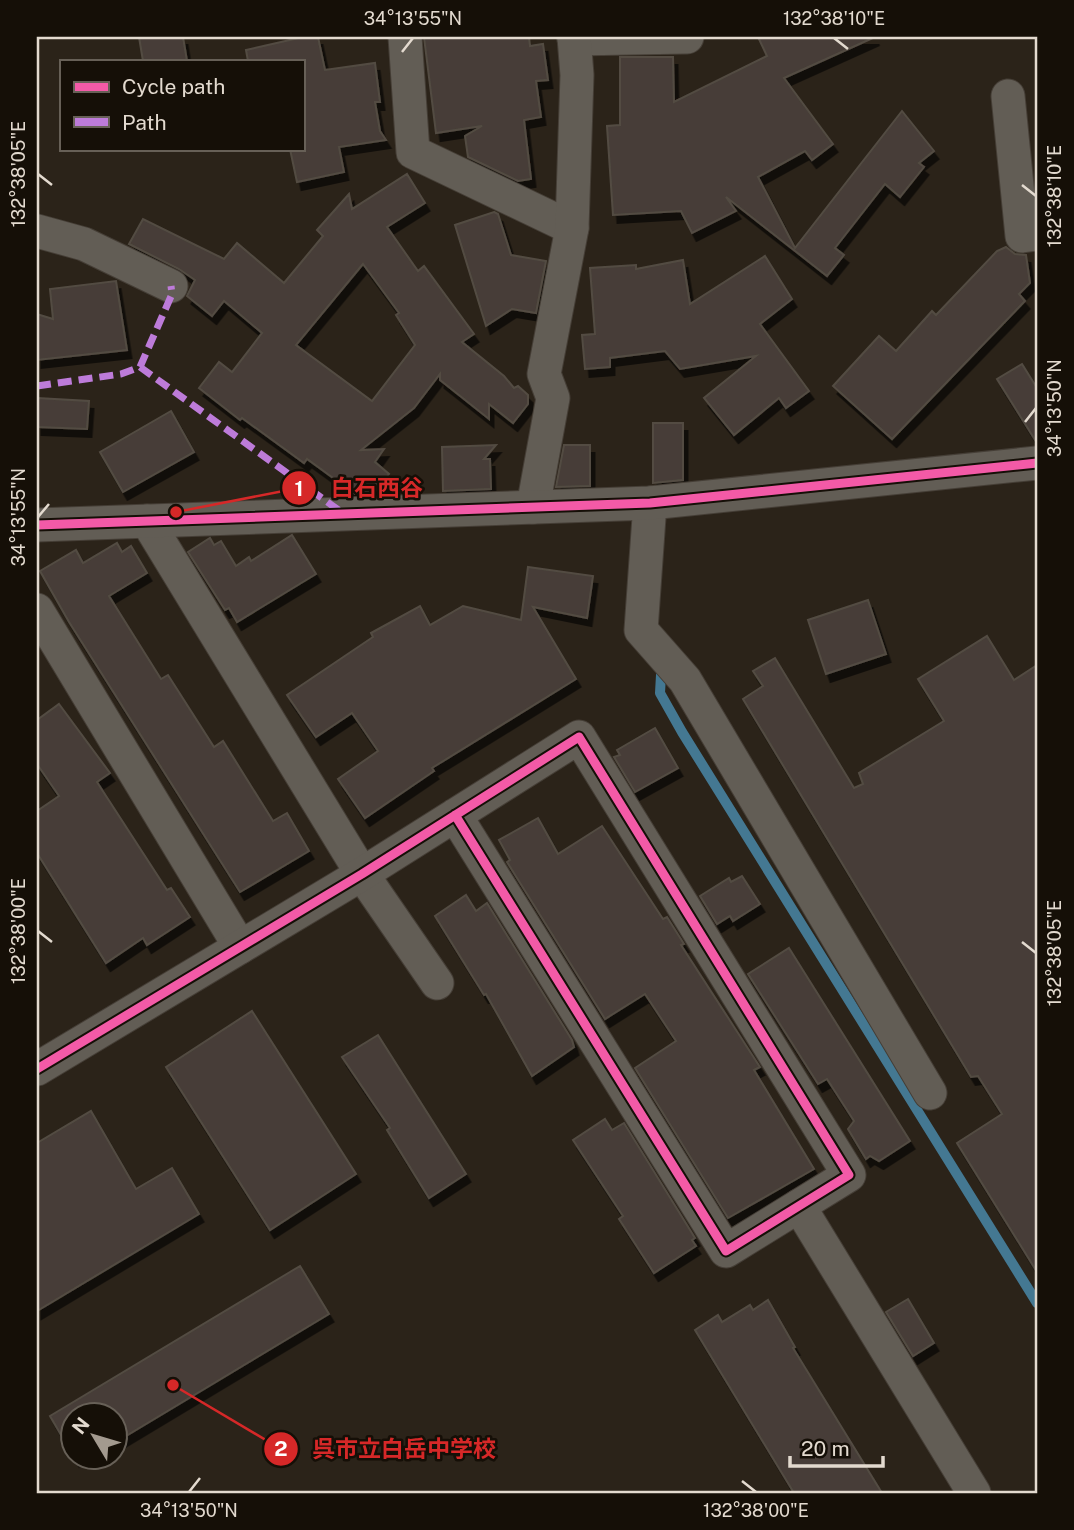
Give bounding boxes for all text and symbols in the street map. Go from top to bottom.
text: 34°13'55"N [364,8,462,29]
text: 132°38'10"E [783,8,885,29]
legend [60,60,304,150]
text: Cycle path [122,74,225,99]
text: Path [122,110,167,135]
text: 132°38'05"E [8,121,29,227]
text: 132°38'10"E [1044,145,1065,247]
text: 34°13'50"N [1044,359,1065,457]
callout: 白石西谷 [282,466,437,510]
text: 34°13'55"N [8,468,29,566]
text: 白石西谷 [331,474,423,501]
text: 1 [295,476,304,501]
text: 132°38'00"E [8,878,29,984]
text: 132°38'05"E [1044,900,1065,1006]
north arrow [60,1400,130,1470]
text: N [67,1413,94,1438]
scale bar [790,1425,883,1469]
callout: 呉市立白岳中学校 [263,1427,510,1471]
text: 呉市立白岳中学校 [312,1435,496,1462]
text: 2 [274,1436,288,1461]
text: 20 m [801,1436,850,1461]
text: 34°13'50"N [140,1500,238,1521]
text: 132°38'00"E [703,1500,809,1521]

